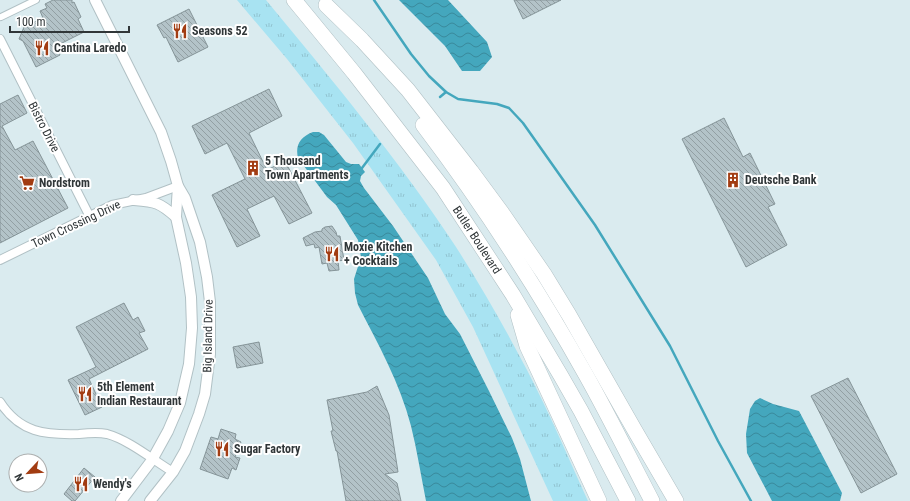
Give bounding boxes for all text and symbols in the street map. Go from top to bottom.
scale bar [10,8,129,34]
text: 100 m [16,15,46,29]
restaurant icon: Seasons 52 [171,22,189,40]
place label: Seasons 52 [192,24,248,38]
restaurant icon: Cantina Laredo [33,39,51,57]
place label: Cantina Laredo [54,41,126,55]
street label: Bistro Drive [25,100,63,155]
place label: 5 Thousand Town Apartments [265,154,349,182]
building icon: 5 Thousand Town Apartments [244,159,262,177]
building icon: Deutsche Bank [724,171,742,189]
place label: Deutsche Bank [745,173,817,187]
supermarket icon: Nordstrom [18,174,36,192]
place label: Nordstrom [39,176,90,190]
street label: Town Crossing Drive [29,197,123,251]
street label: Butler Boulevard [450,204,504,276]
place label: Moxie Kitchen + Cocktails [344,240,412,268]
restaurant icon: Moxie Kitchen + Cocktails [323,245,341,263]
street label: Big Island Drive [200,299,216,373]
place label: 5th Element Indian Restaurant [97,380,182,408]
restaurant icon: 5th Element Indian Restaurant [76,385,94,403]
restaurant icon: Sugar Factory [213,440,231,458]
place label: Sugar Factory [234,442,301,456]
north arrow [8,453,48,493]
text: N [12,471,27,483]
restaurant icon: Wendy's [72,475,90,493]
place label: Wendy's [93,477,132,491]

